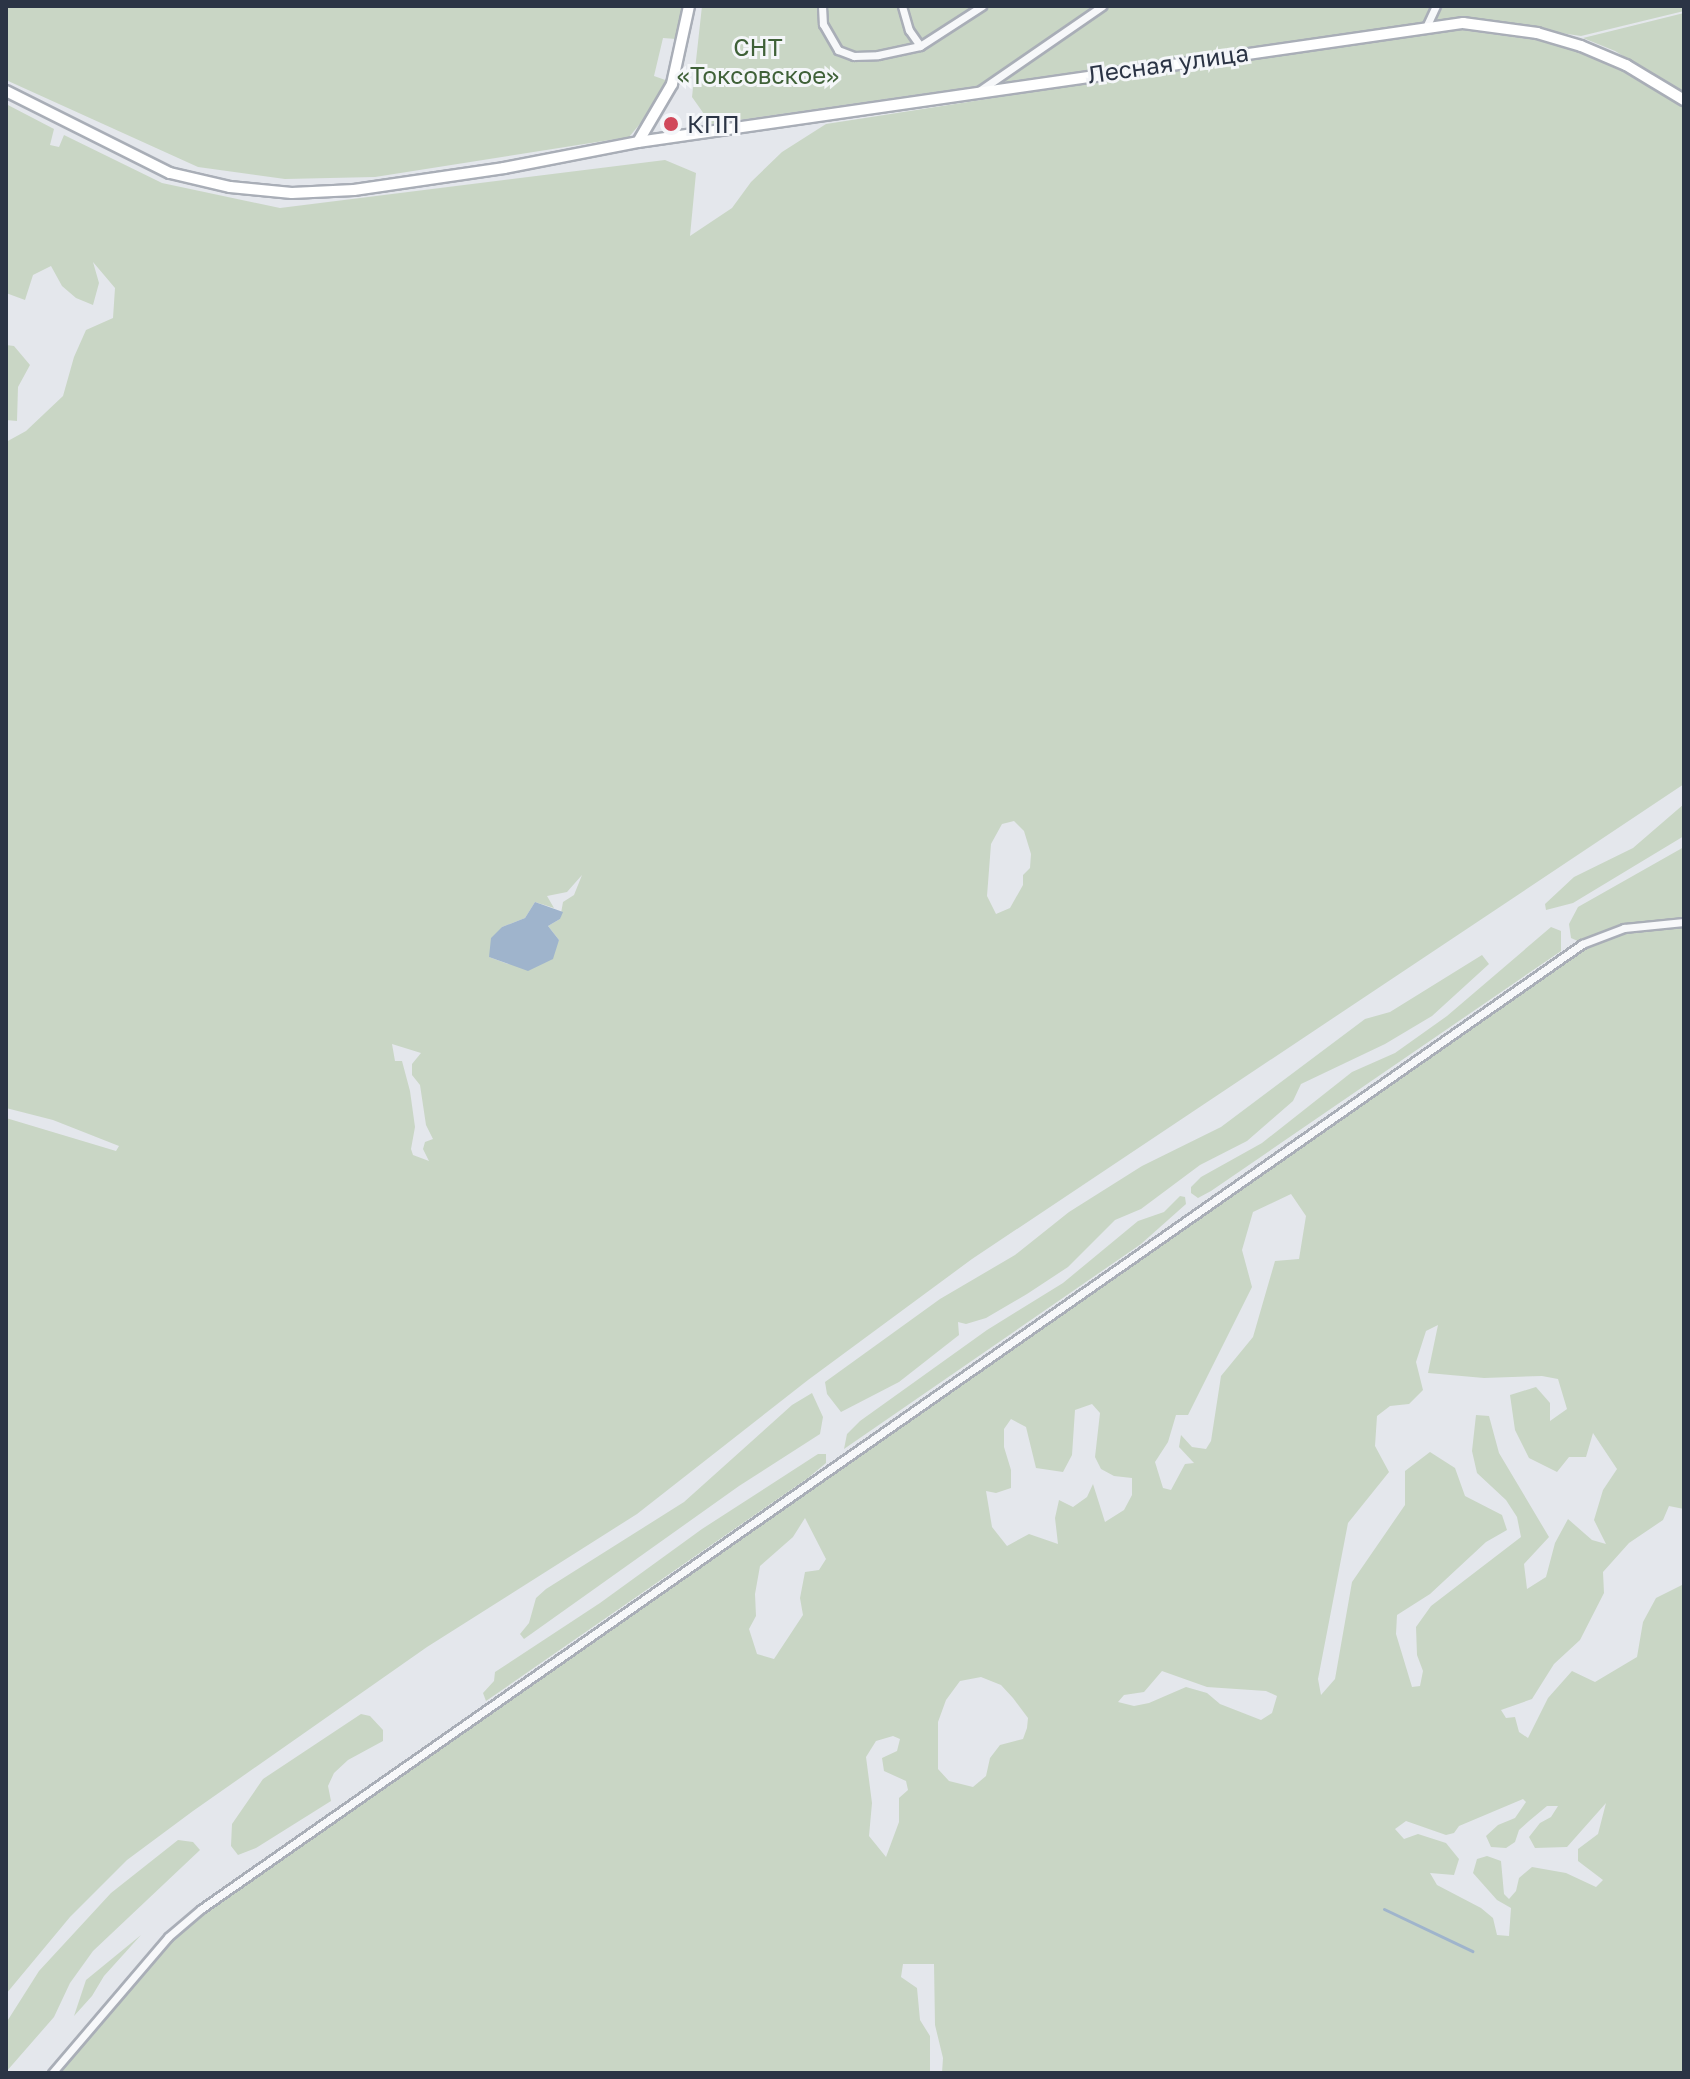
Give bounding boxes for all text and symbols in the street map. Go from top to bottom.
park label: СНТ «Токсовское» [677,33,839,89]
street label: Лесная улица [1086,37,1250,89]
place label: КПП [687,110,740,138]
marker: КПП [662,115,680,133]

